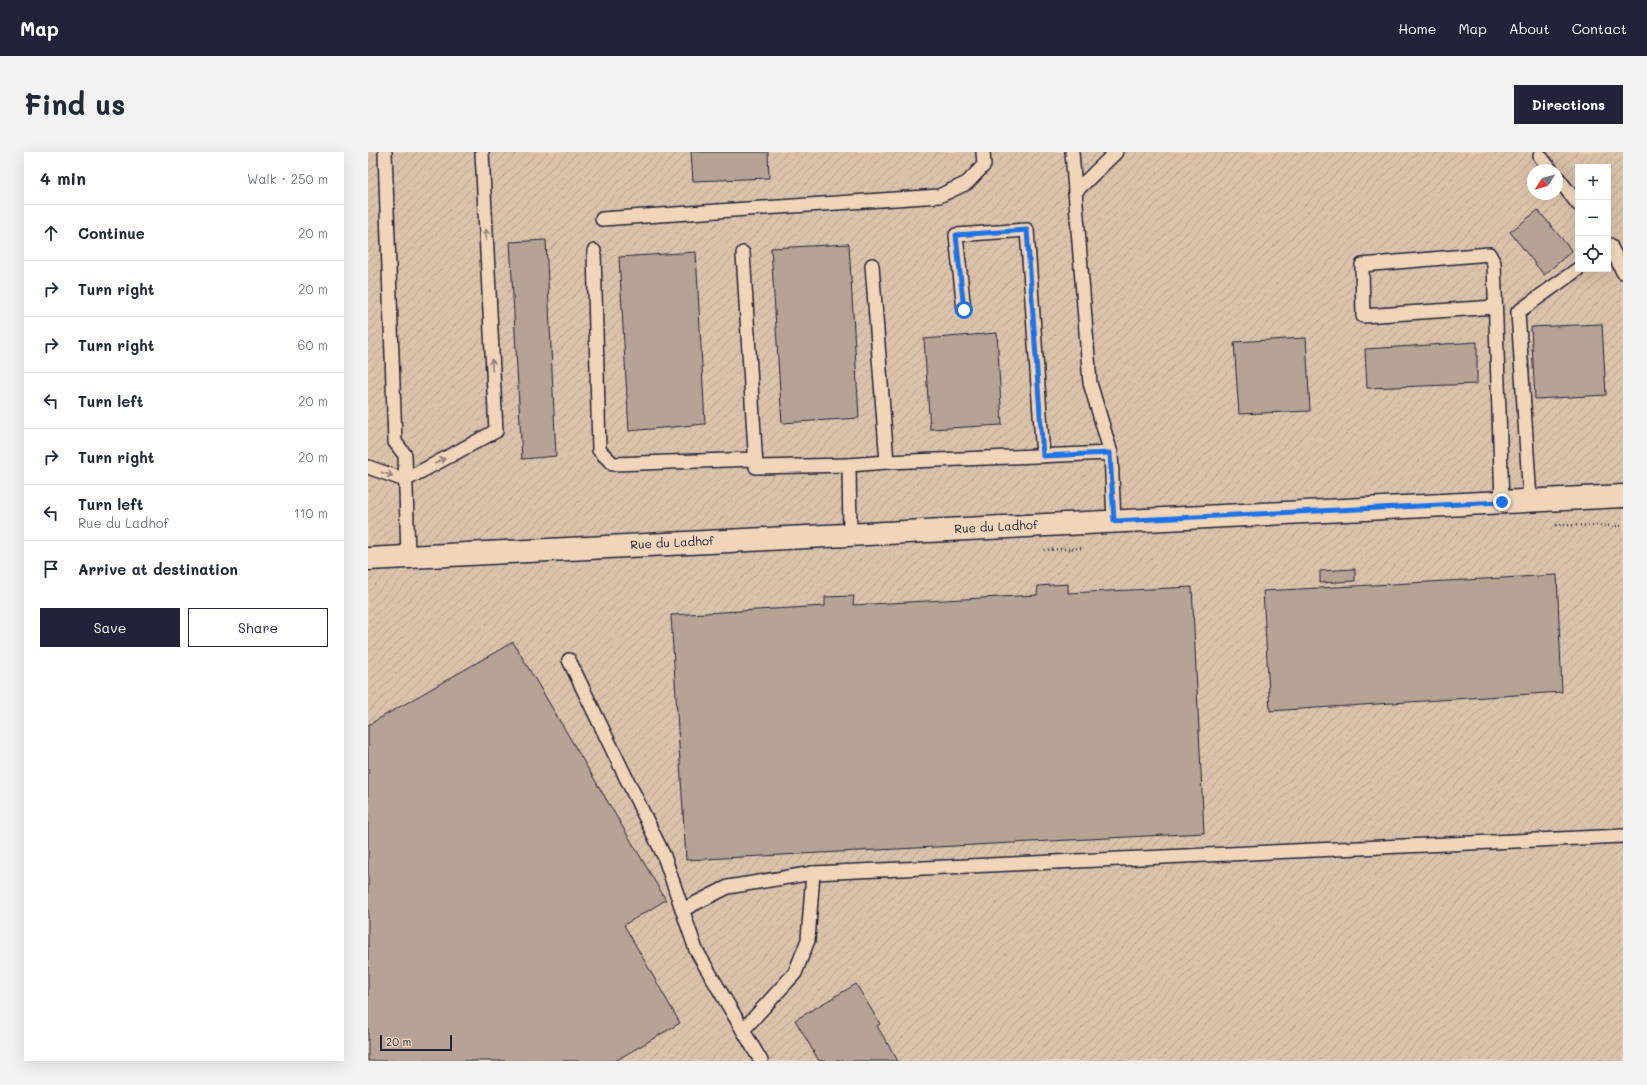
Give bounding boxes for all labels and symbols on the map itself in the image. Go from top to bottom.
north arrow [1527,164,1563,200]
one-way arrow [482,229,490,242]
route start [955,301,973,319]
one-way arrow [489,359,496,372]
one-way arrow [433,457,445,465]
one-way arrow [380,470,392,478]
route end [1493,493,1511,511]
street label: Rue du Ladhof [954,516,1038,536]
street label: Rue du Ladhof [630,532,714,552]
scale bar [380,1033,452,1052]

